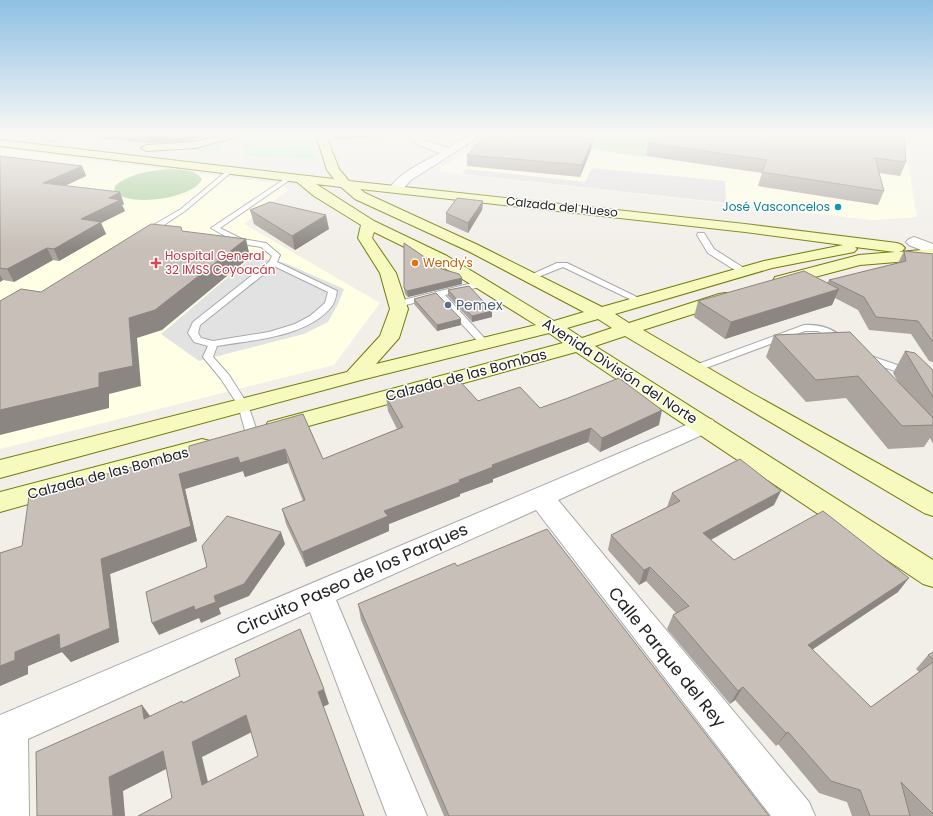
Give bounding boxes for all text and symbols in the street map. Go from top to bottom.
street label: Calzada del Hueso [505,192,619,221]
place label: José Vasconcelos [722,198,830,215]
marker: José Vasconcelos [833,202,843,212]
place label: Hospital General 32 IMSS Coyoacán [165,247,275,278]
place label: Wendy's [423,254,473,271]
marker: Hospital General 32 IMSS Coyoacán [150,257,162,269]
marker: Wendy's [410,258,420,268]
place label: Pemex [456,295,503,315]
marker: Pemex [443,300,453,310]
street label: Avenida División del Norte [539,313,702,429]
street label: Calzada de las Bombas [383,344,549,406]
street label: Calzada de las Bombas [25,442,191,504]
street label: Circuito Paseo de los Parques [232,517,472,641]
street label: Calle Parque del Rey [603,582,731,733]

